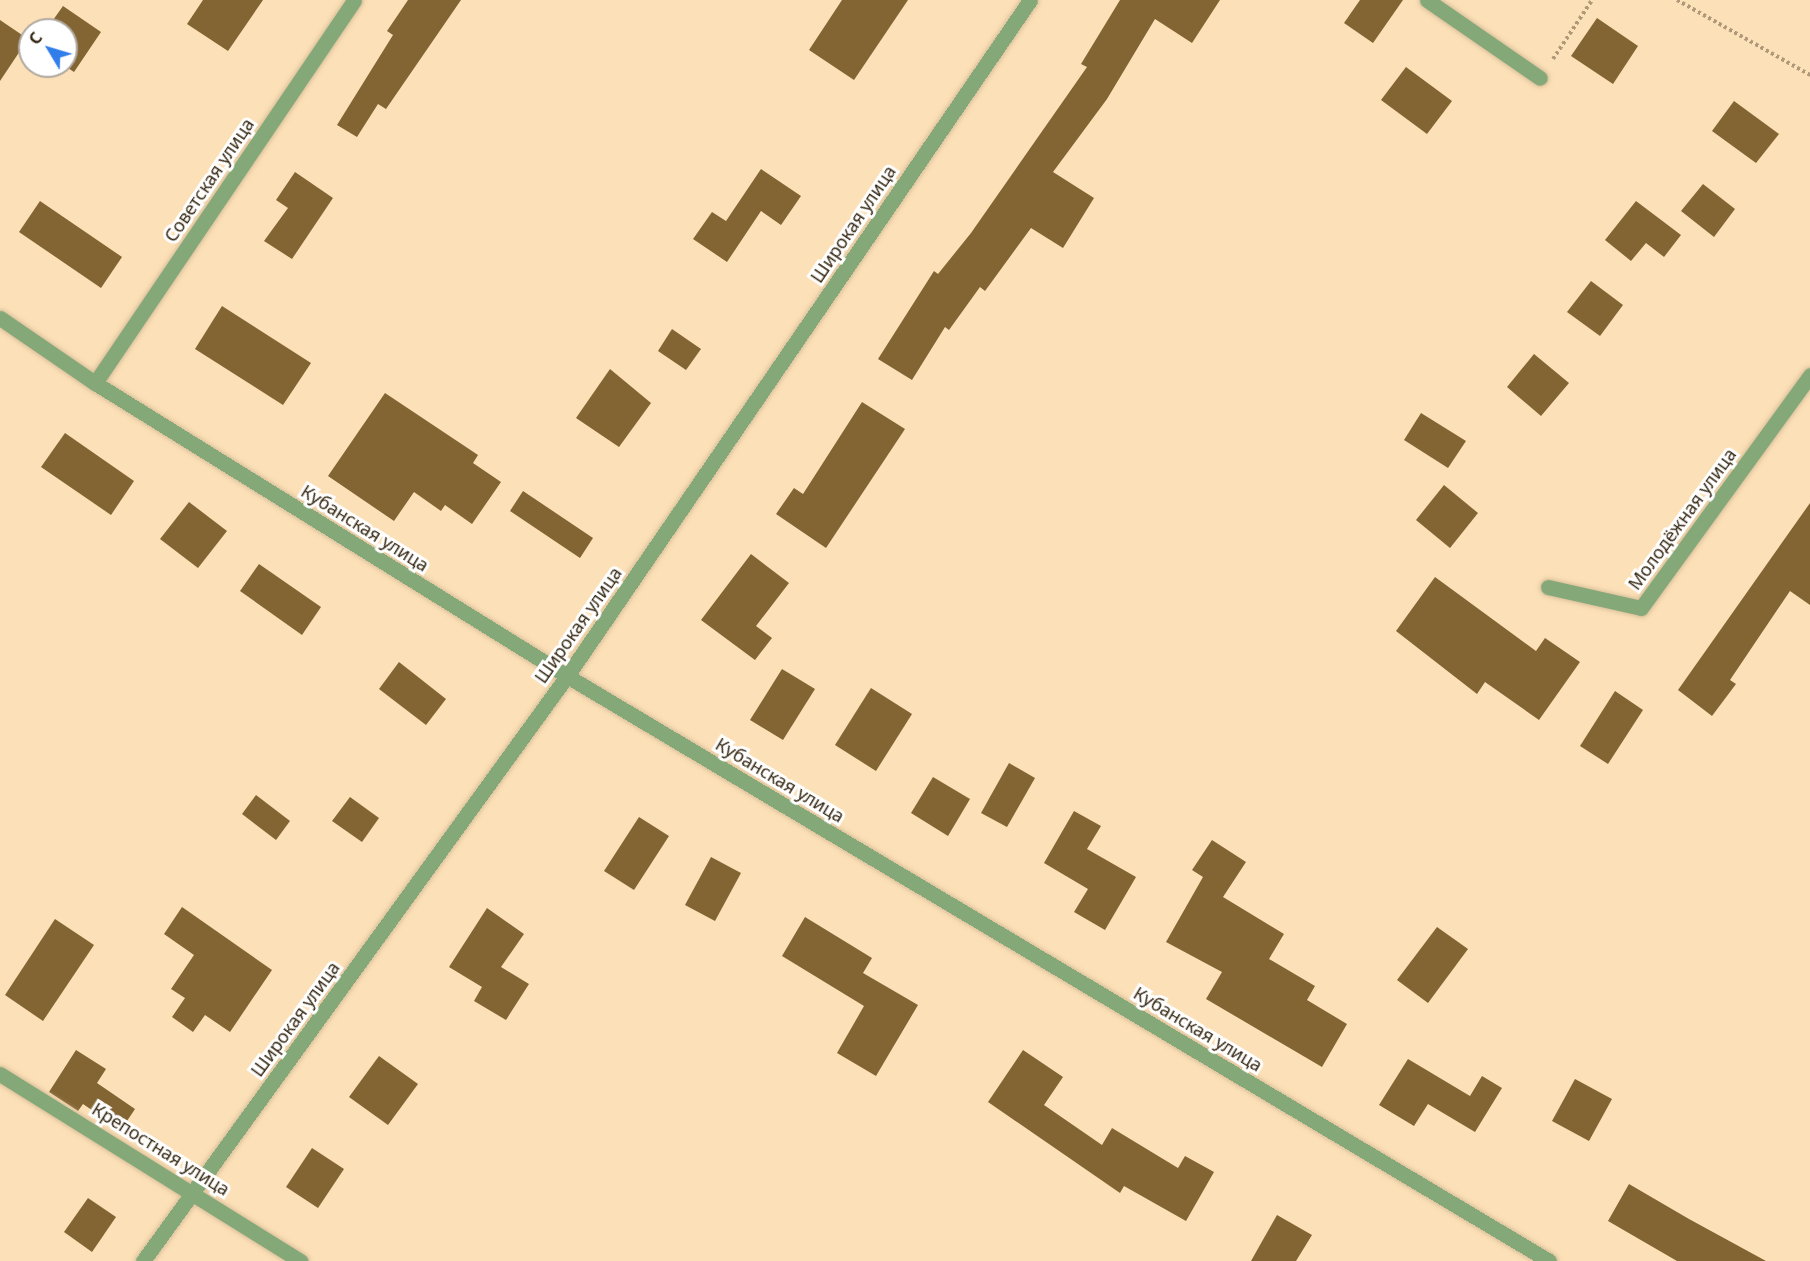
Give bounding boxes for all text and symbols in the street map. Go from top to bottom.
north arrow [18,18,78,78]
text: С [24,27,47,49]
street label: Советская улица [160,114,258,246]
street label: Широкая улица [806,161,900,287]
street label: Молодёжная улица [1623,444,1741,594]
street label: Кубанская улица [297,480,433,576]
street label: Широкая улица [530,563,626,687]
street label: Кубанская улица [712,733,848,827]
street label: Широкая улица [246,957,344,1081]
street label: Кубанская улица [1130,982,1266,1076]
street label: Крепостная улица [88,1098,234,1200]

